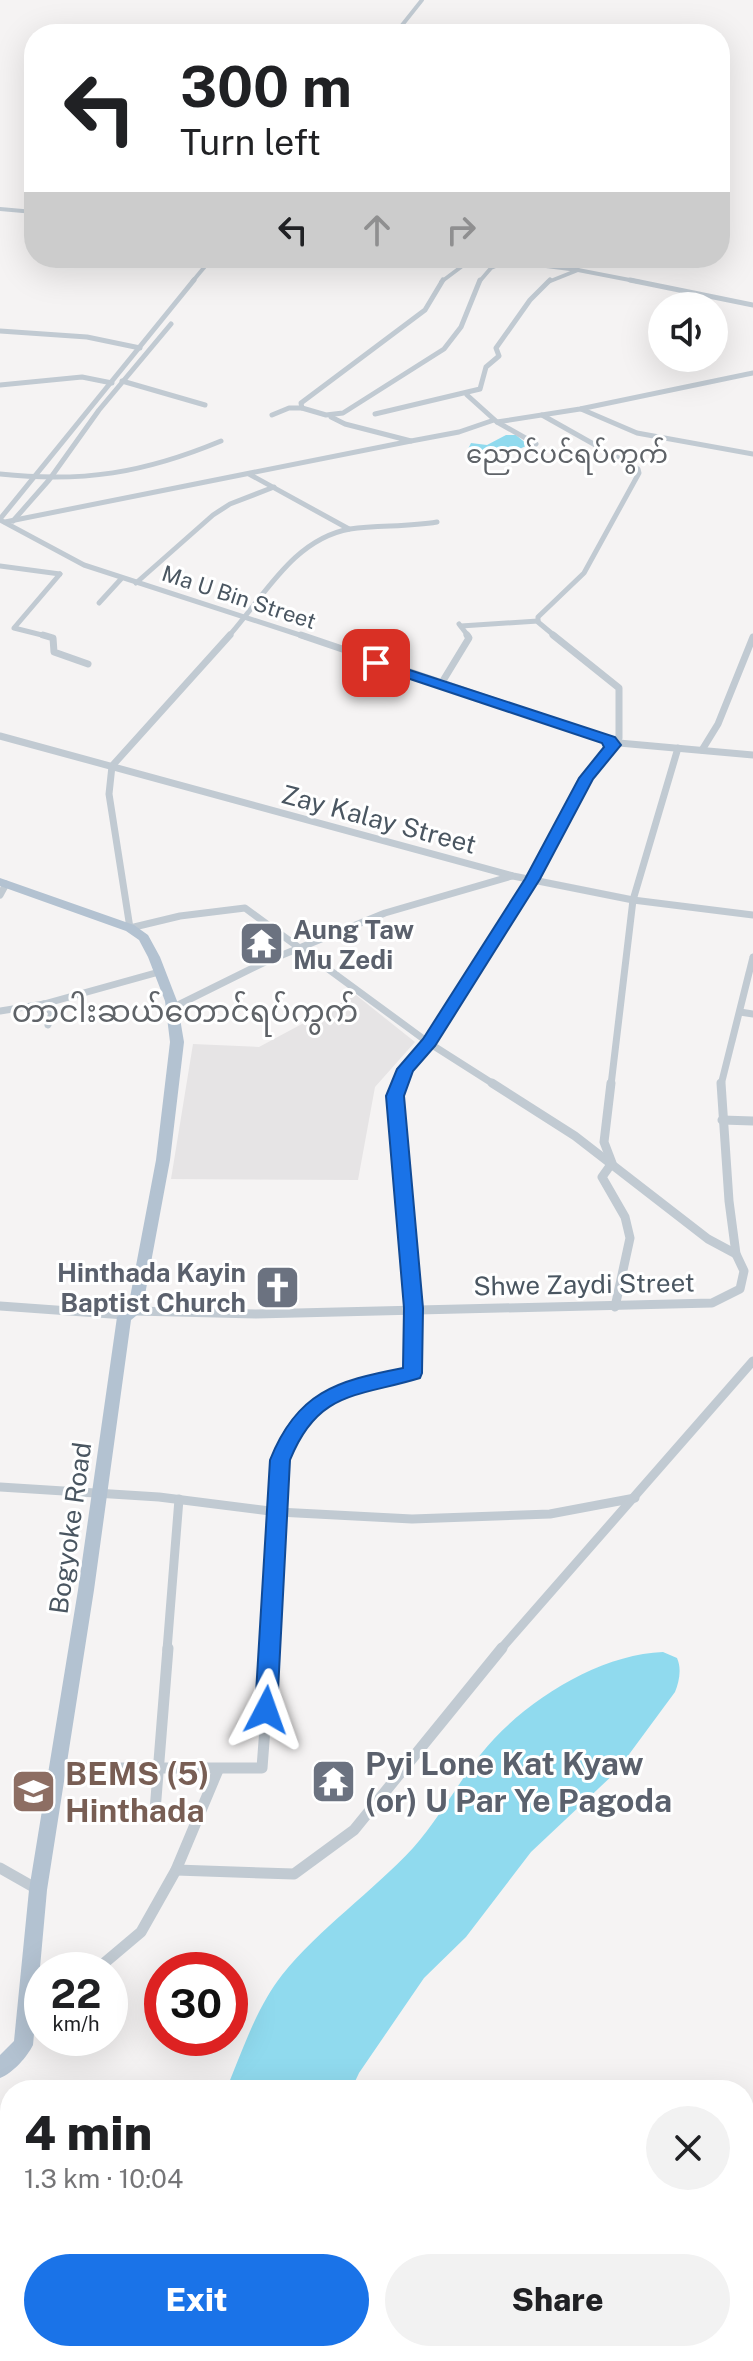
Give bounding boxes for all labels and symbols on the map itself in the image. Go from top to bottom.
district label: ညောင်ပင်ရပ်ကွက် [466,437,668,475]
street label: Ma U Bin Street [159,560,319,634]
pin [342,629,410,697]
street label: Zay Kalay Street [278,778,480,860]
place label: Aung Taw Mu Zedi [293,914,414,975]
temple icon: Aung Taw Mu Zedi [238,920,286,968]
district label: တာငါးဆယ်တောင်ရပ်ကွက် [12,990,358,1037]
place label: Hinthada Kayin Baptist Church [57,1257,246,1318]
church icon: Hinthada Kayin Baptist Church [253,1263,301,1311]
street label: Shwe Zaydi Street [473,1267,695,1301]
street label: Bogyoke Road [43,1440,97,1616]
position arrow [224,1668,308,1752]
place label: Pyi Lone Kat Kyaw (or) U Par Ye Pagoda [365,1745,672,1819]
place label: BEMS (5) Hinthada [65,1755,210,1829]
temple icon: Pyi Lone Kat Kyaw (or) U Par Ye Pagoda [310,1757,358,1805]
school or university icon: BEMS (5) Hinthada [10,1767,58,1815]
speed limit sign: 30 [144,1952,248,2056]

